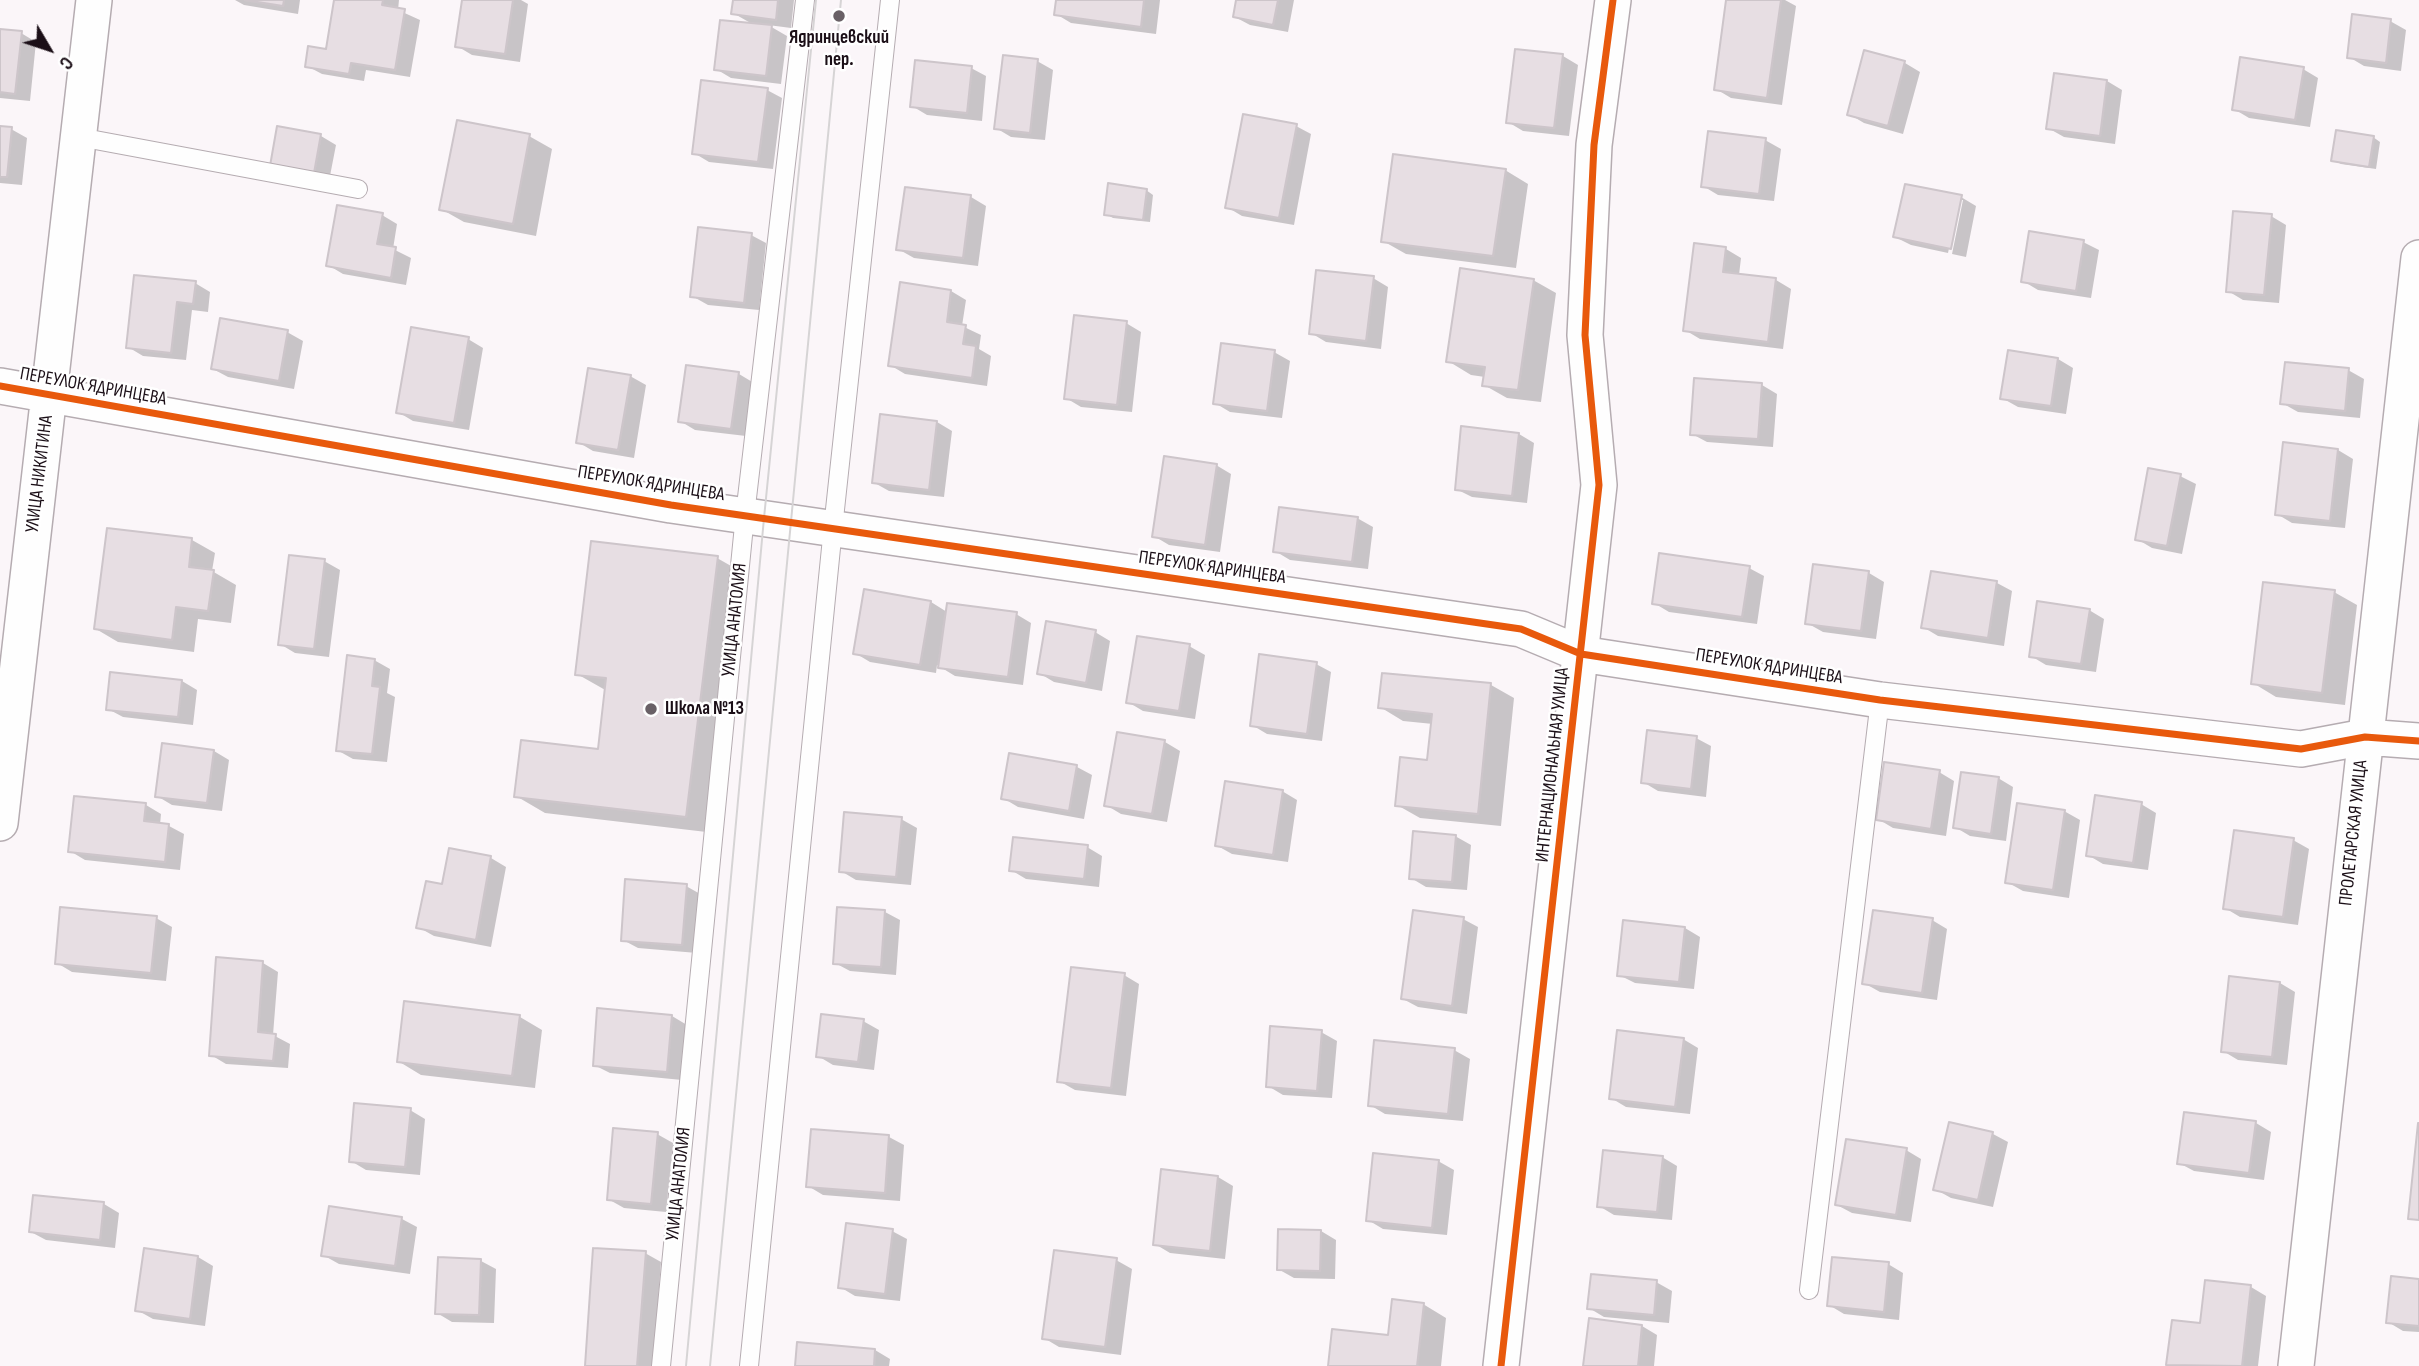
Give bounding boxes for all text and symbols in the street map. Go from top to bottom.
marker: Ядринцевский пер. [831,8,847,24]
north arrow [14,14,84,84]
place label: Ядринцевский пер. [789,27,889,71]
text: С [54,52,78,74]
street label: ПЕРЕУЛОК ЯДРИНЦЕВА [18,363,168,411]
street label: УЛИЦА НИКИТИНА [21,414,59,534]
street label: ПЕРЕУЛОК ЯДРИНЦЕВА [576,461,726,507]
street label: ПЕРЕУЛОК ЯДРИНЦЕВА [1137,546,1287,590]
street label: УЛИЦА АНАТОЛИЯ [718,562,752,678]
street label: ПЕРЕУЛОК ЯДРИНЦЕВА [1694,644,1844,690]
street label: ИНТЕРНАЦИОНАЛЬНАЯ УЛИЦА [1531,666,1575,864]
place label: Школа №13 [665,698,744,720]
marker: Школа №13 [643,701,659,717]
street label: ПРОЛЕТАРСКАЯ УЛИЦА [2335,759,2373,907]
street label: УЛИЦА АНАТОЛИЯ [662,1126,696,1242]

